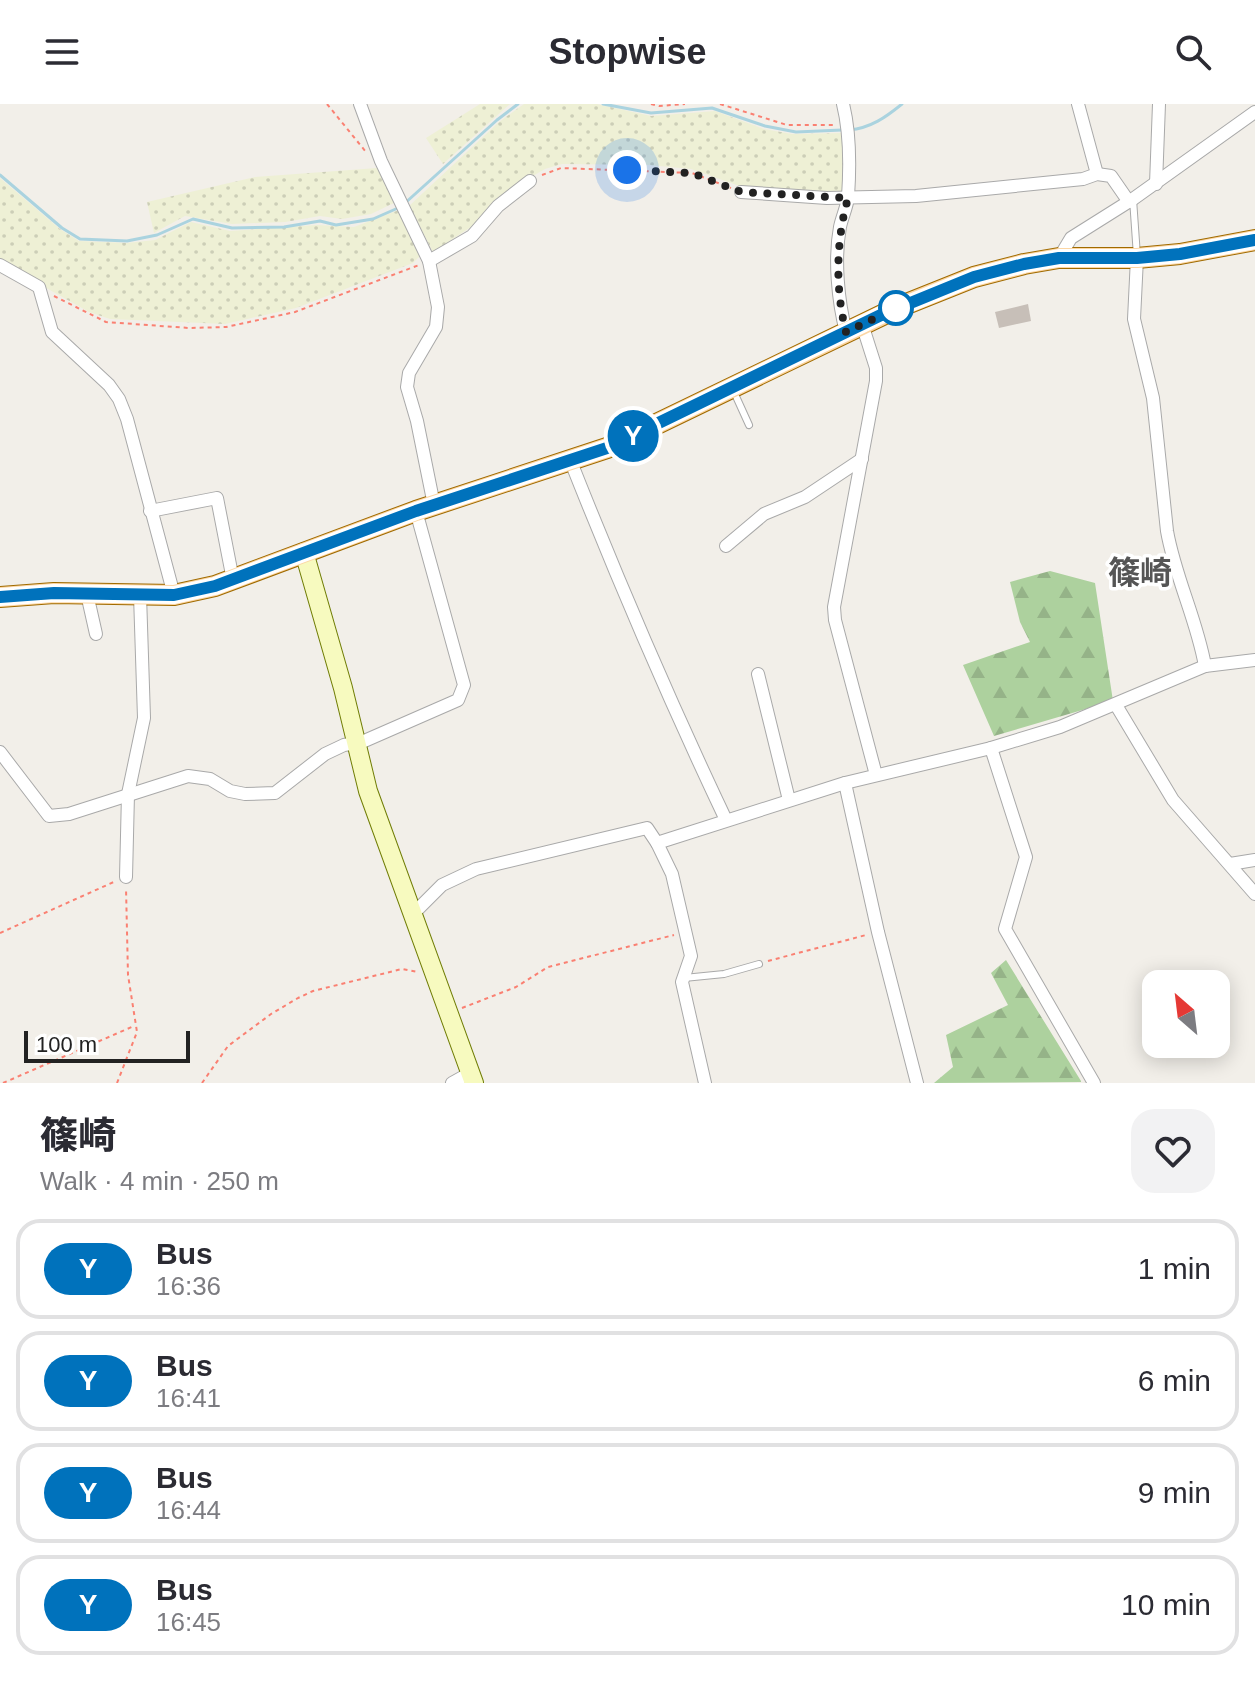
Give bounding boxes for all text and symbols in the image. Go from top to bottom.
icon: menu [40,30,84,74]
icon: search [1171,30,1215,74]
text: Stopwise [548,31,707,72]
your location [607,150,647,190]
unlabelled marker [879,291,913,325]
line badge: Y [607,410,659,462]
text: Y [624,420,642,451]
district label: 篠崎 [1108,555,1172,591]
north arrow [1142,970,1230,1058]
map controls [1142,970,1230,1058]
scale bar [24,1027,190,1063]
text: 100 m [36,1032,97,1057]
button: heart [1131,1109,1215,1193]
text: 篠崎 [40,1115,116,1157]
text: Walk · 4 min · 250 m [40,1166,279,1196]
text: Bus [156,1237,213,1270]
text: 1 min [1138,1252,1211,1285]
text: Y [79,1253,97,1284]
text: 16:36 [156,1271,221,1301]
text: Bus [156,1349,213,1382]
text: 6 min [1138,1364,1211,1397]
text: Y [79,1365,97,1396]
text: 16:41 [156,1383,221,1413]
text: Bus [156,1461,213,1494]
text: 9 min [1138,1476,1211,1509]
text: Y [79,1477,97,1508]
text: 16:44 [156,1495,221,1525]
text: Bus [156,1573,213,1606]
text: 10 min [1121,1588,1211,1621]
text: Y [79,1589,97,1620]
text: 16:45 [156,1607,221,1637]

